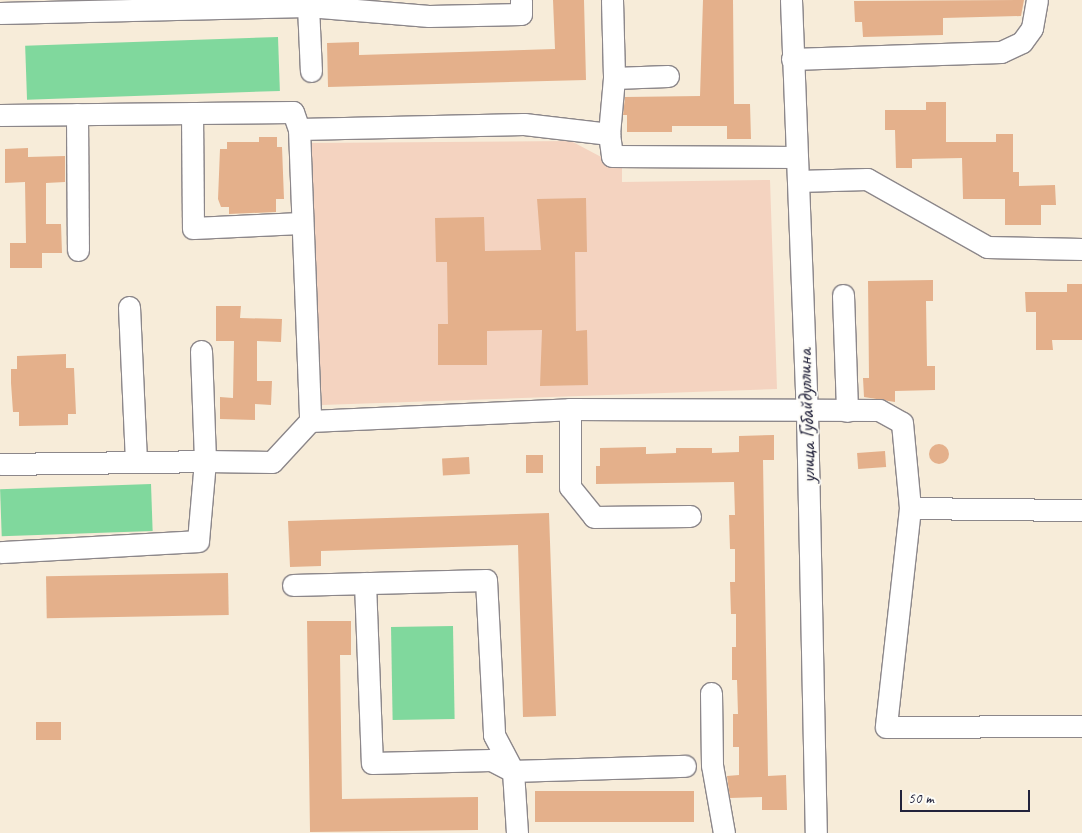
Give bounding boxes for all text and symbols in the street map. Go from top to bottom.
street label: улица Губайдуллина [791,348,821,484]
scale bar [902,780,1032,812]
text: 50 m [908,789,934,808]

